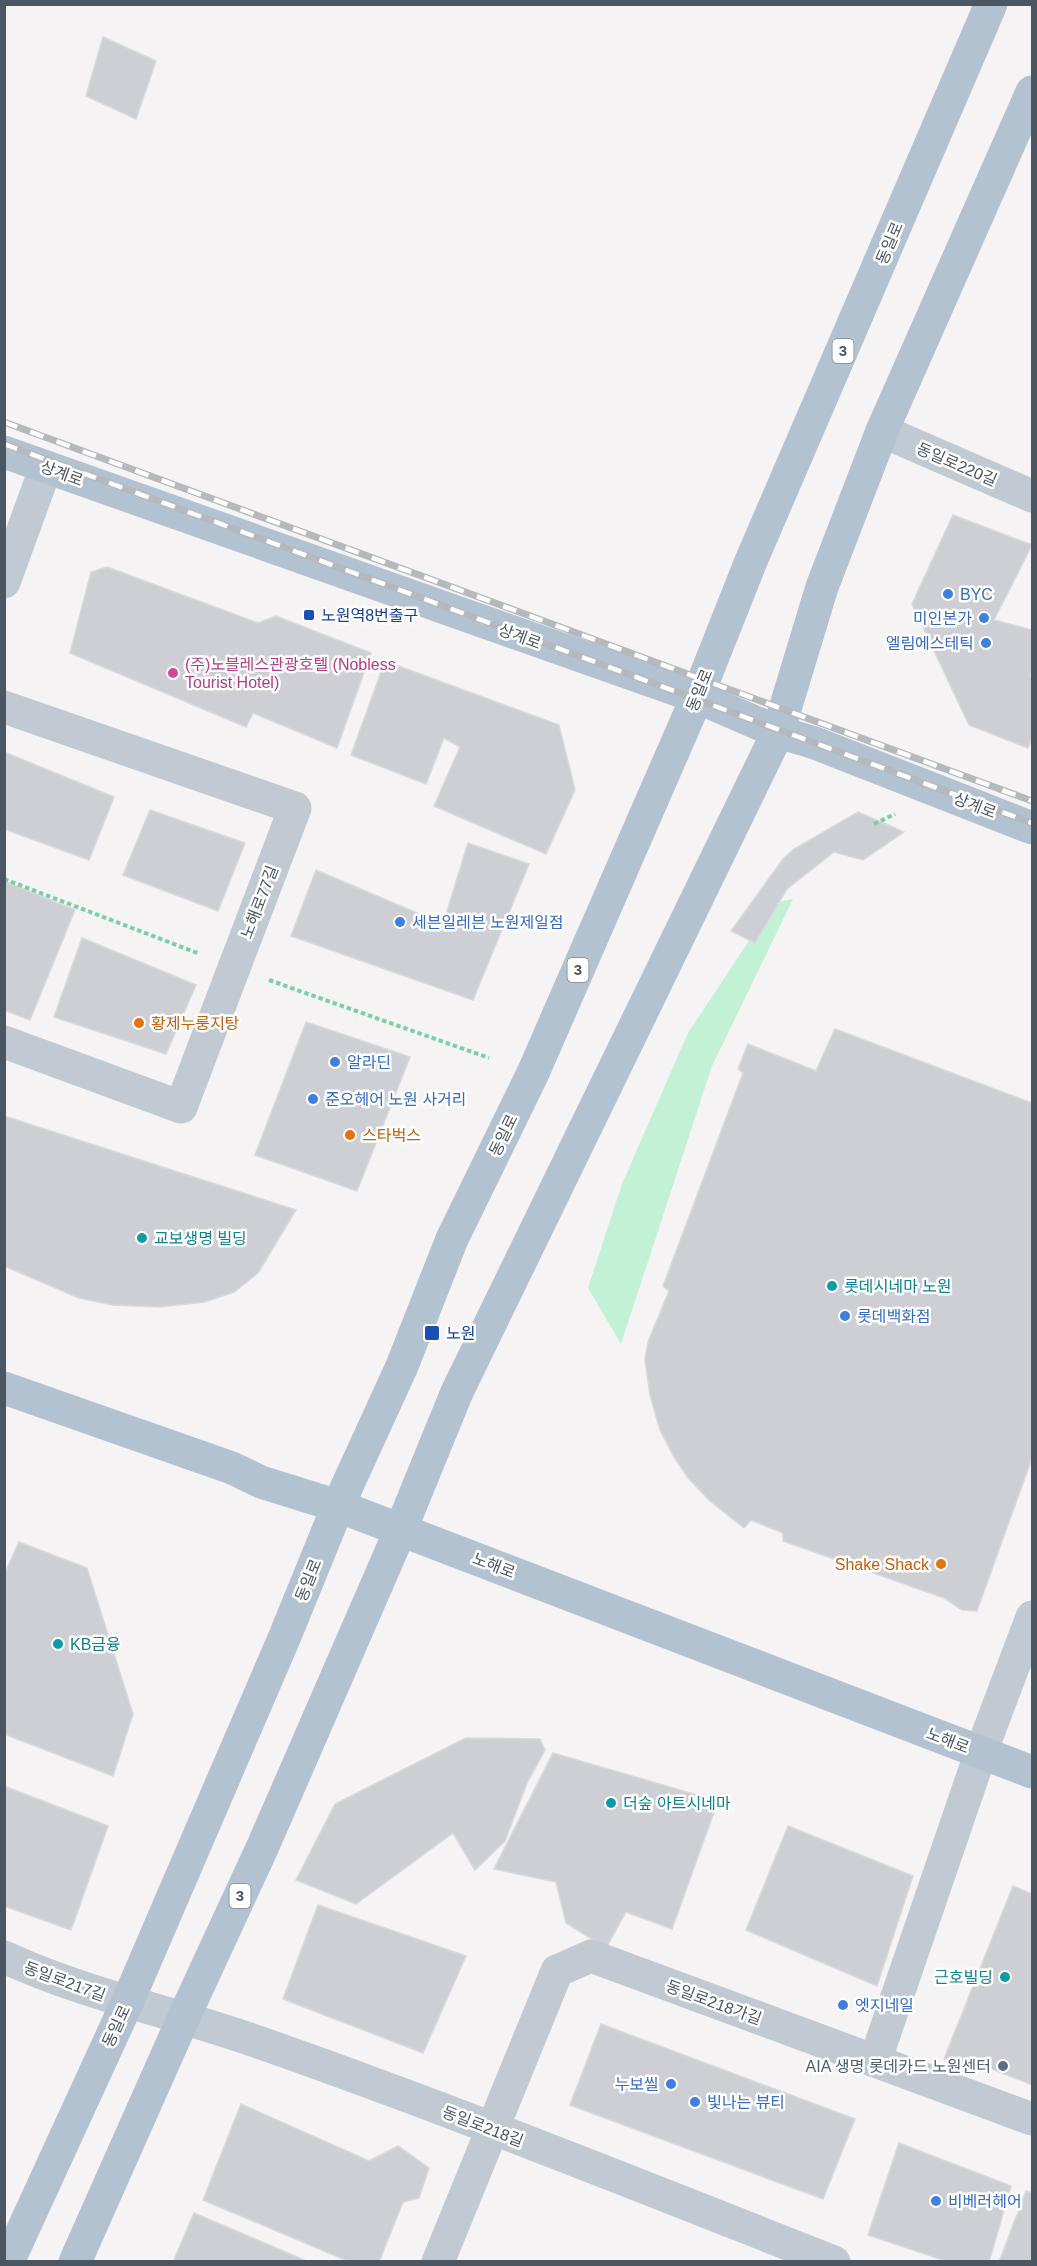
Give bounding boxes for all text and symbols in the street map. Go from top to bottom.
street label: 동일로 [873,219,906,267]
road number: 3 [832,339,854,363]
street label: 동일로220길 [914,440,1000,489]
street label: 상계로 [38,458,86,489]
place label: BYC [960,586,993,603]
marker: BYC [941,587,955,601]
place label: 노원역8번출구 [321,607,418,624]
marker: 노원역8번출구 [302,608,316,622]
place label: 미인본가 [913,610,972,627]
marker: 미인본가 [977,611,991,625]
street label: 상계로 [496,621,544,652]
place label: 엘림에스테틱 [886,635,974,652]
marker: 엘림에스테틱 [979,636,993,650]
place label: (주)노블레스관광호텔 (Nobless Tourist Hotel) [185,656,396,691]
marker: (주)노블레스관광호텔 (Nobless Tourist Hotel) [166,666,180,680]
street label: 동일로 [683,666,716,714]
street label: 상계로 [951,790,999,821]
street label: 노해로77길 [238,863,281,941]
place label: 세븐일레븐 노원제일점 [412,914,564,931]
marker: 세븐일레븐 노원제일점 [393,915,407,929]
road number: 3 [568,958,588,982]
place label: 황제누룽지탕 [151,1015,240,1032]
marker: 황제누룽지탕 [132,1016,146,1030]
place label: 알라딘 [347,1054,391,1071]
marker: 알라딘 [328,1055,342,1069]
place label: 준오헤어 노원 사거리 [325,1091,466,1108]
marker: 준오헤어 노원 사거리 [306,1092,320,1106]
street label: 동일로 [486,1111,521,1159]
place label: 스타벅스 [362,1127,421,1144]
marker: 스타벅스 [343,1128,357,1142]
place label: 교보생명 빌딩 [154,1230,247,1247]
marker: 교보생명 빌딩 [135,1231,149,1245]
place label: 롯데시네마 노원 [844,1278,952,1295]
marker: 롯데시네마 노원 [825,1279,839,1293]
place label: 롯데백화점 [857,1308,931,1325]
marker: 롯데백화점 [838,1309,852,1323]
marker: 노원 [423,1324,441,1342]
place label: 노원 [446,1325,475,1342]
street label: 노해로 [470,1550,518,1581]
street label: 동일로 [292,1556,325,1604]
place label: Shake Shack [835,1556,930,1573]
marker: Shake Shack [934,1557,948,1571]
place label: KB금융 [70,1636,121,1653]
marker: KB금융 [51,1637,65,1651]
street label: 노해로 [924,1725,972,1756]
place label: 더숲 아트시네마 [623,1795,731,1812]
marker: 더숲 아트시네마 [604,1796,618,1810]
road number: 3 [230,1884,250,1908]
street label: 동일로217길 [22,1959,108,2004]
place label: 근호빌딩 [934,1969,993,1986]
marker: 근호빌딩 [998,1970,1012,1984]
street label: 동일로218가길 [664,1977,764,2028]
place label: 엣지네일 [855,1997,914,2014]
marker: 엣지네일 [836,1998,850,2012]
street label: 동일로 [99,2002,134,2050]
place label: AIA 생명 롯데카드 노원센터 [806,2058,991,2075]
marker: AIA 생명 롯데카드 노원센터 [996,2059,1010,2073]
place label: 누보씰 [615,2076,659,2093]
marker: 누보씰 [664,2077,678,2091]
place label: 빛나는 뷰티 [707,2094,785,2111]
marker: 빛나는 뷰티 [688,2095,702,2109]
street label: 동일로218길 [440,2103,526,2150]
place label: 비베러헤어 [948,2193,1022,2210]
marker: 비베러헤어 [929,2194,943,2208]

